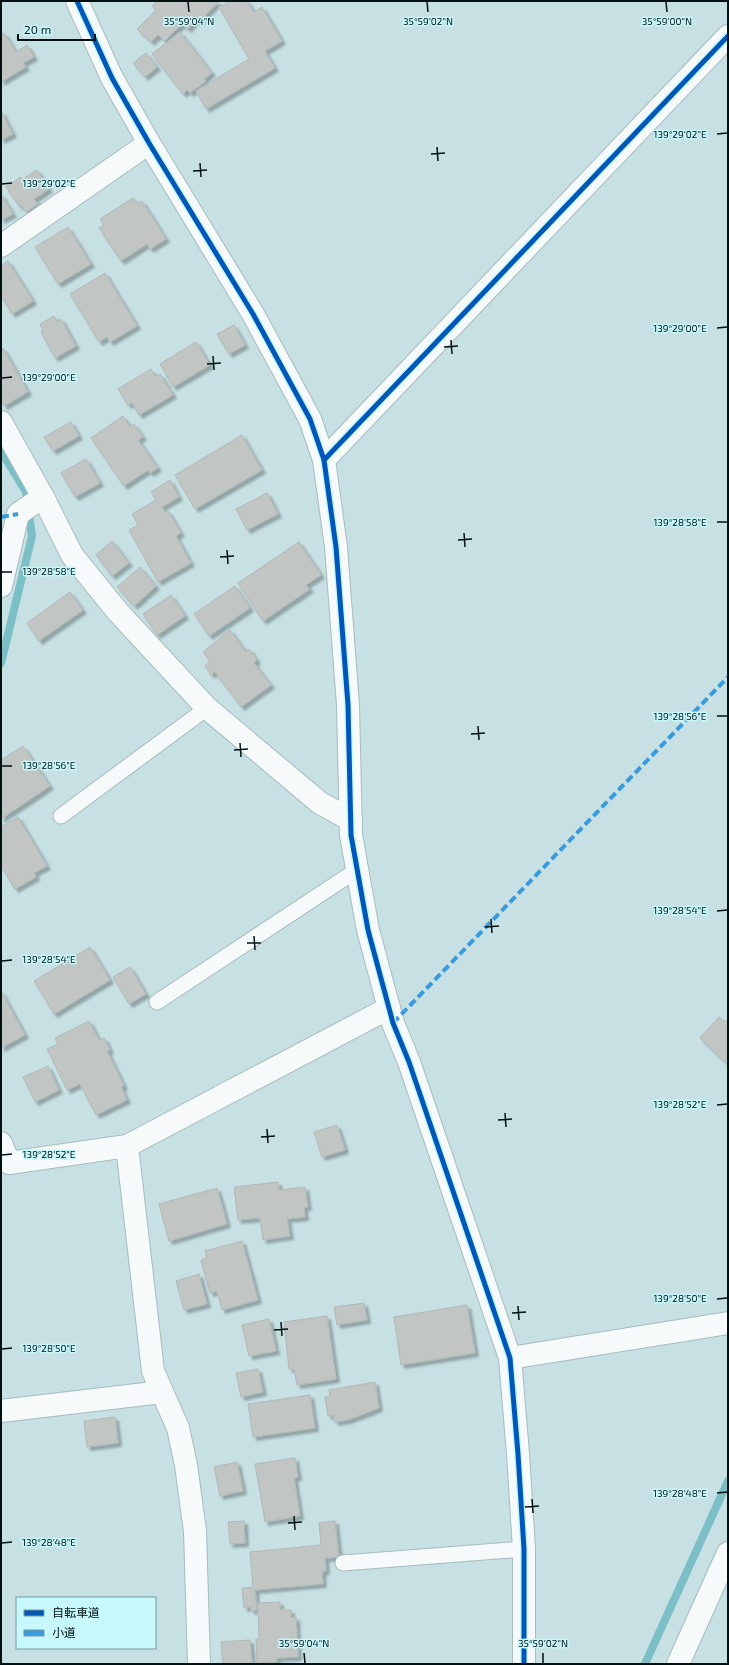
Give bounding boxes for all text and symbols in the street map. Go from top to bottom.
text: 35°59'04"N [164,15,214,27]
text: 35°59'02"N [403,15,453,27]
text: 35°59'00"N [642,15,692,27]
scale bar [18,16,95,42]
text: 20 m [24,22,51,36]
text: 139°29'02"E [653,128,707,140]
text: 139°29'02"E [22,177,76,189]
text: 139°29'00"E [653,322,707,334]
text: 139°29'00"E [22,371,76,383]
text: 139°28'58"E [653,516,707,528]
text: 139°28'58"E [22,565,76,577]
text: 139°28'56"E [654,710,707,722]
text: 139°28'56"E [23,759,76,771]
text: 139°28'54"E [653,904,707,916]
text: 139°28'54"E [22,953,76,965]
text: 139°28'52"E [654,1098,707,1110]
text: 139°28'52"E [23,1148,76,1160]
text: 139°28'50"E [653,1292,707,1304]
text: 139°28'50"E [22,1342,76,1354]
text: 139°28'48"E [653,1487,707,1499]
text: 139°28'48"E [22,1536,76,1548]
legend [16,1597,156,1649]
text: 自転車道 [52,1605,100,1619]
text: 小道 [52,1625,76,1639]
text: 35°59'04"N [279,1637,329,1649]
text: 35°59'02"N [518,1637,568,1649]

